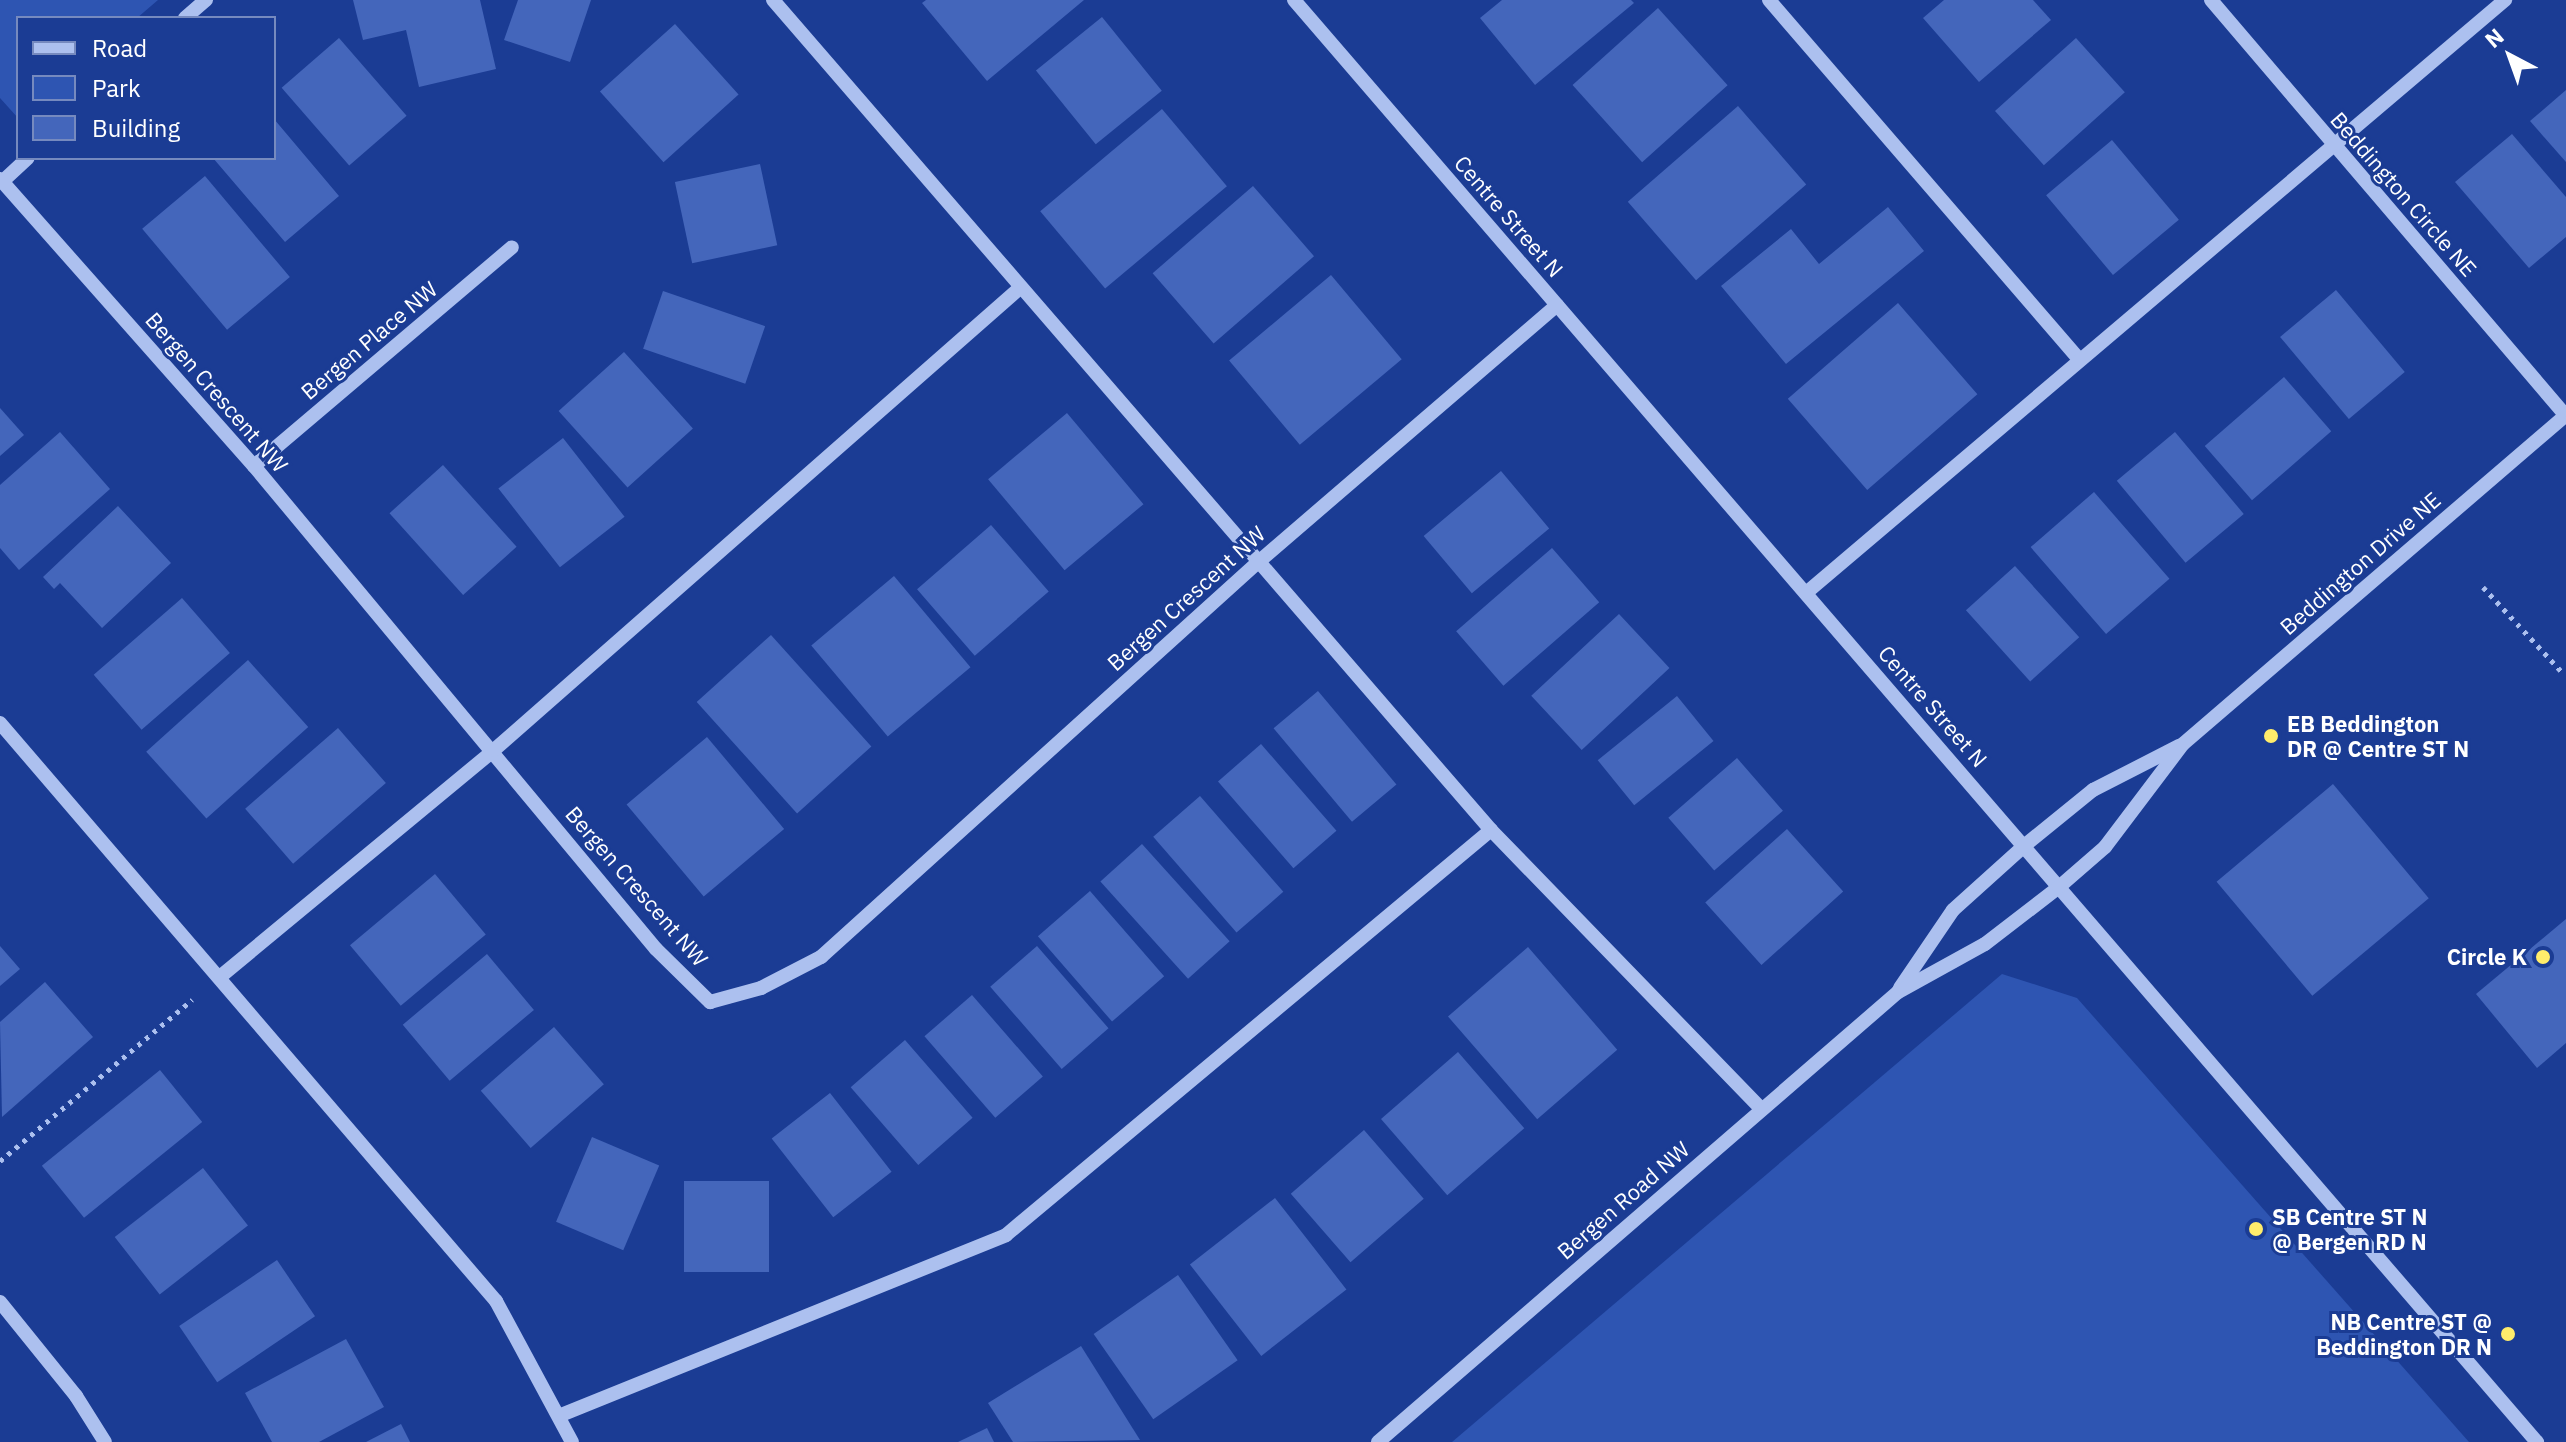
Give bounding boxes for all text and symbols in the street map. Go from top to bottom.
legend [16,16,276,160]
north arrow [2470,16,2550,96]
text: N [2478,21,2509,54]
text: Road [92,32,147,64]
text: Park [92,72,141,104]
street label: Beddington Circle NE [2325,106,2483,282]
text: Building [92,112,180,144]
street label: Centre Street N [1449,150,1569,282]
street label: Bergen Place NW [296,275,442,405]
street label: Bergen Crescent NW [140,307,294,477]
street label: Beddington Drive NE [2274,486,2446,640]
street label: Bergen Crescent NW [1102,520,1270,676]
street label: Centre Street N [1873,640,1993,772]
place label: EB Beddington DR @ Centre ST N [2287,710,2469,762]
marker: EB Beddington DR @ Centre ST N [2262,727,2280,745]
street label: Bergen Crescent NW [560,801,714,971]
place label: Circle K [2447,944,2527,970]
marker: Circle K [2534,948,2552,966]
street label: Bergen Road NW [1552,1136,1694,1264]
place label: SB Centre ST N @ Bergen RD N [2272,1203,2427,1254]
marker: SB Centre ST N @ Bergen RD N [2247,1220,2265,1238]
place label: NB Centre ST @ Beddington DR N [2316,1308,2492,1360]
marker: NB Centre ST @ Beddington DR N [2499,1325,2517,1343]

